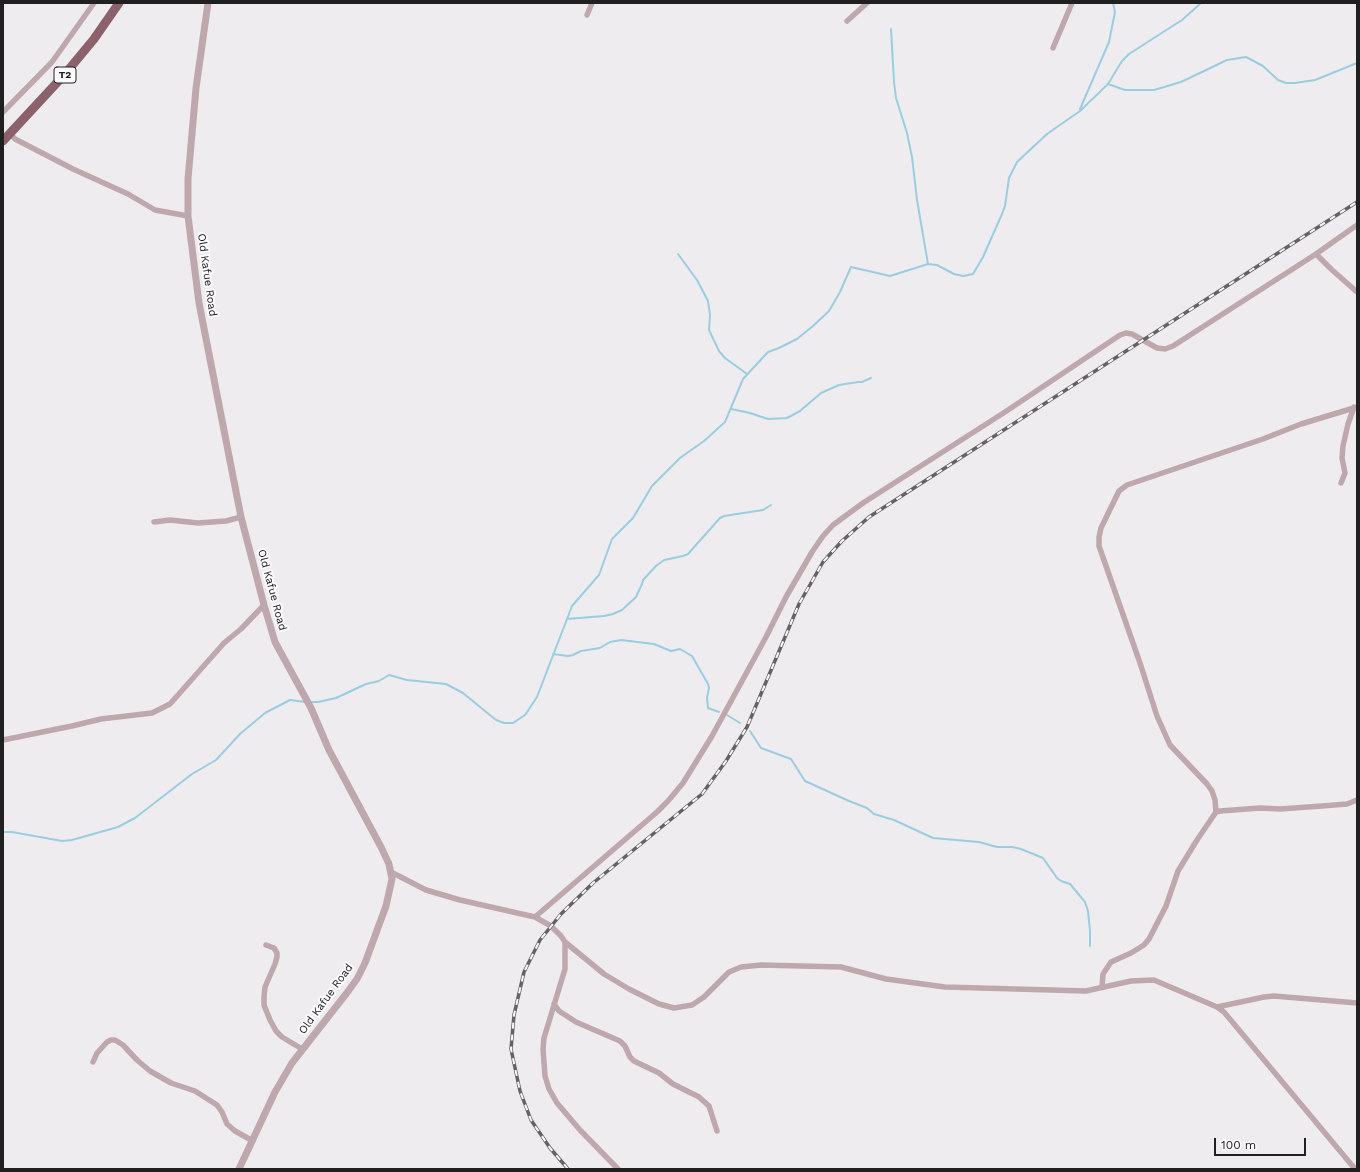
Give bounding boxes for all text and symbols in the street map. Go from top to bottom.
road number: T2 [54,67,76,83]
street label: Old Kafue Road [195,233,219,317]
street label: Old Kafue Road [255,548,289,632]
street label: Old Kafue Road [296,961,356,1037]
scale bar [1216,1130,1308,1156]
text: 100 m [1221,1138,1256,1152]

